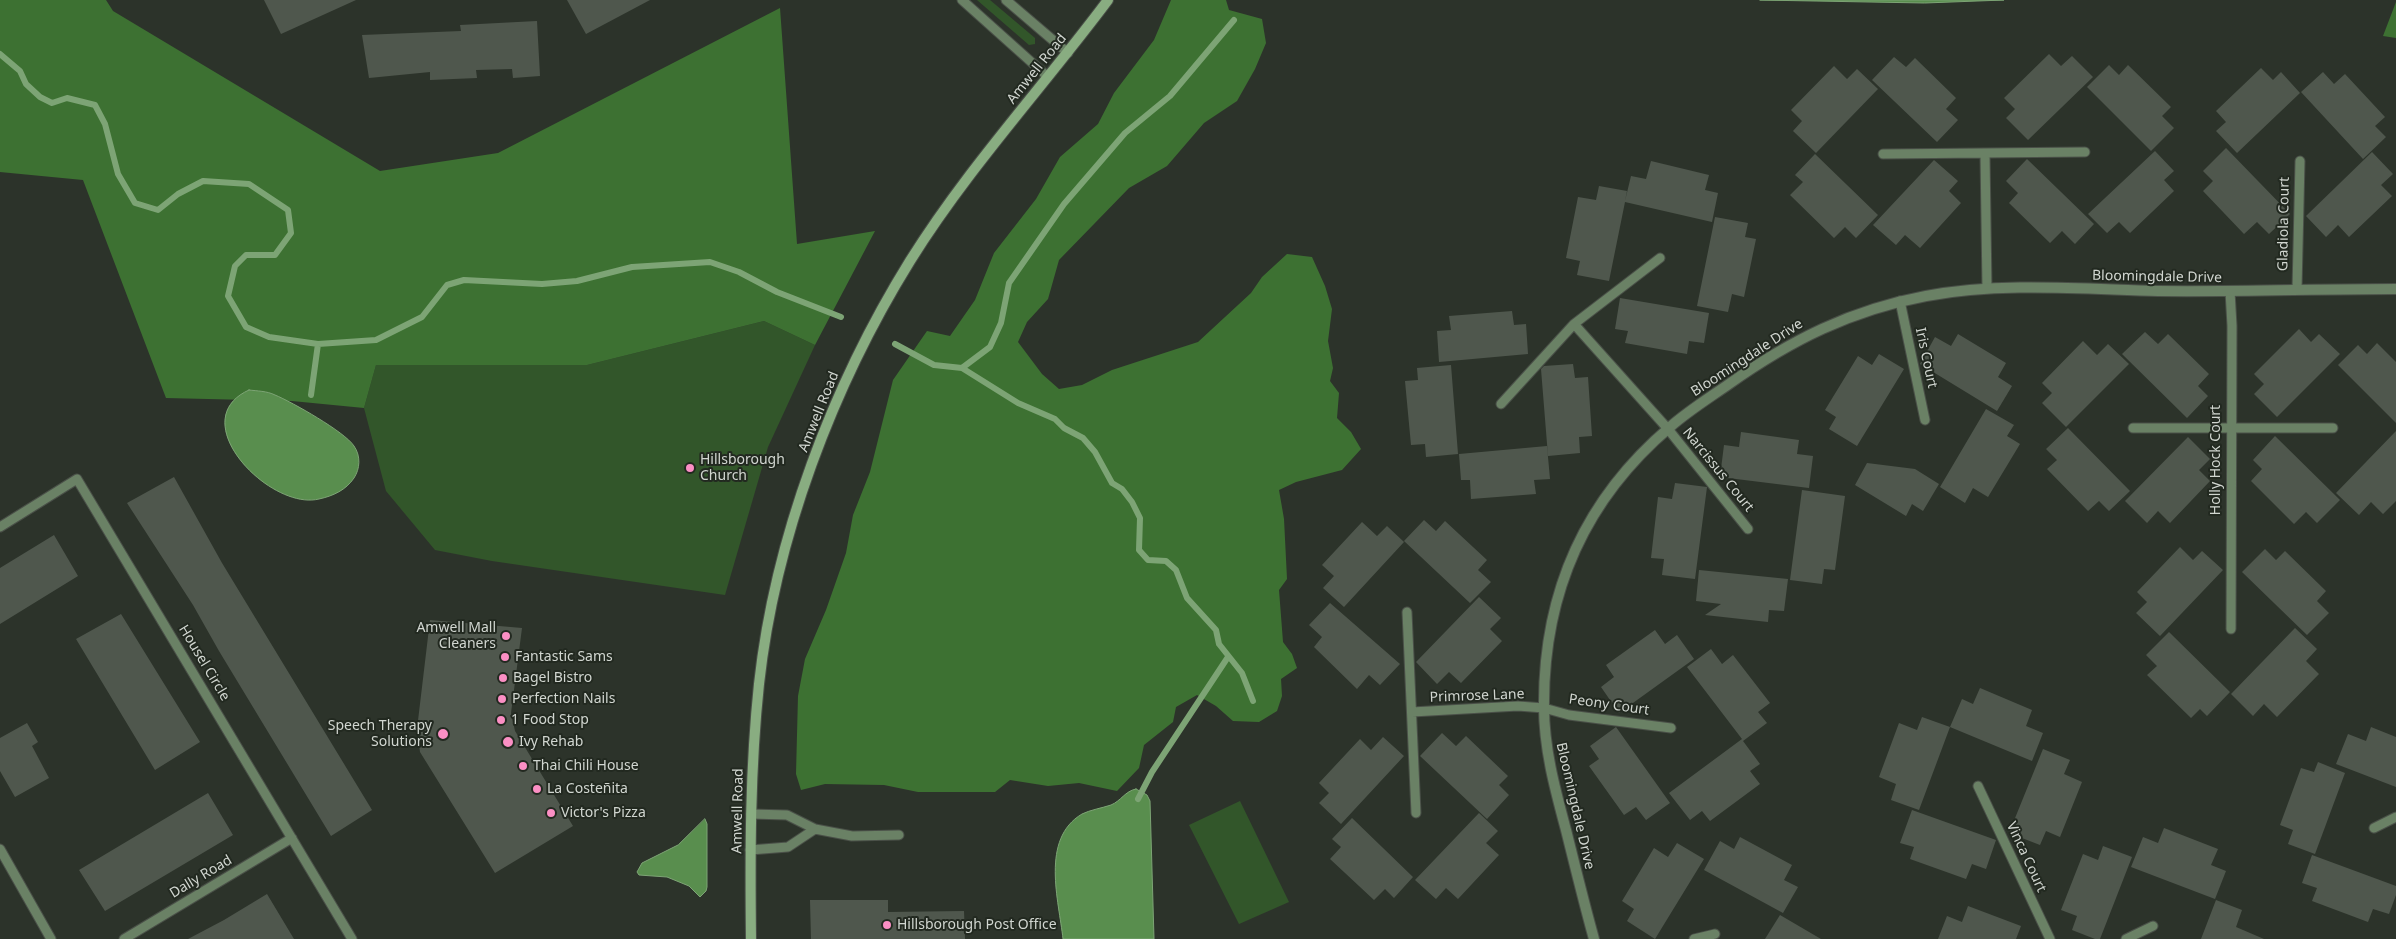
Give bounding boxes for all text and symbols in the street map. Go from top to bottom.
street label: Amwell Road [1004,31,1070,107]
street label: Gladiola Court [2275,177,2293,271]
street label: Bloomingdale Drive [2092,267,2222,287]
street label: Bloomingdale Drive [1688,316,1806,400]
street label: Iris Court [1911,326,1941,390]
street label: Amwell Road [795,369,843,455]
street label: Holly Hock Court [2208,405,2224,515]
street label: Narcissus Court [1679,424,1757,516]
place label: Hillsborough Church [700,452,785,484]
marker: Hillsborough Church [684,462,696,474]
place label: Amwell Mall Cleaners [416,620,496,652]
street label: Housel Circle [175,622,233,704]
marker: Amwell Mall Cleaners [500,630,512,642]
place label: Fantastic Sams [515,649,613,665]
marker: Fantastic Sams [499,651,511,663]
place label: Bagel Bistro [513,670,592,686]
marker: Bagel Bistro [497,672,509,684]
street label: Primrose Lane [1429,686,1525,706]
place label: Perfection Nails [512,691,615,707]
street label: Peony Court [1568,691,1650,719]
marker: Perfection Nails [496,693,508,705]
place label: 1 Food Stop [511,712,589,728]
marker: 1 Food Stop [495,714,507,726]
place label: Speech Therapy Solutions [328,718,432,750]
marker: Speech Therapy Solutions [436,727,450,741]
place label: Ivy Rehab [519,734,583,750]
marker: Ivy Rehab [501,735,515,749]
street label: Bloomingdale Drive [1552,741,1598,871]
place label: Thai Chili House [533,758,639,774]
marker: Thai Chili House [517,760,529,772]
street label: Amwell Road [729,768,747,854]
place label: La Costeñita [547,781,628,797]
marker: La Costeñita [531,783,543,795]
place label: Victor's Pizza [561,805,646,821]
marker: Victor's Pizza [545,807,557,819]
street label: Vinca Court [2002,819,2050,895]
street label: Dally Road [167,852,235,902]
place label: Hillsborough Post Office [897,917,1057,933]
marker: Hillsborough Post Office [881,919,893,931]

